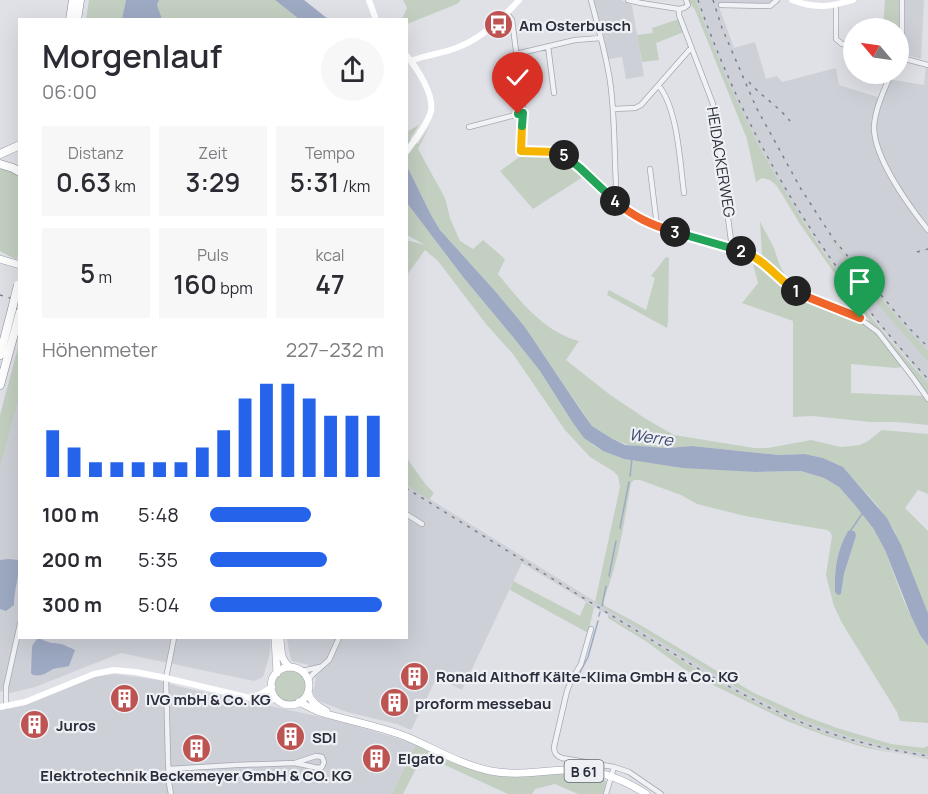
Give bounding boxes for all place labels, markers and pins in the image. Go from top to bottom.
bus stop icon: Am Osterbusch [482,9,514,41]
place label: Am Osterbusch [519,15,631,36]
pin [492,52,543,114]
pin: 5 [549,140,579,170]
pin: 4 [600,186,630,216]
pin: 3 [660,217,690,247]
pin: 2 [726,236,756,266]
pin [834,256,885,318]
pin: 1 [781,276,811,306]
building icon: Ronald Althoff Kälte-Klima GmbH & Co. KG [399,660,431,692]
place label: Ronald Althoff Kälte-Klima GmbH & Co. KG [436,666,738,687]
building icon: IVG mbH & Co. KG [109,683,141,715]
building icon: proform messebau [378,687,410,719]
place label: IVG mbH & Co. KG [146,689,271,710]
place label: proform messebau [415,693,551,714]
building icon: Juros [19,709,51,741]
place label: Juros [56,715,96,736]
building icon: SDI [275,721,307,753]
place label: SDI [312,727,337,748]
building icon: Elektrotechnik Beckemeyer GmbH & CO. KG [180,732,212,764]
building icon: Elgato [361,742,393,774]
place label: Elgato [398,748,444,769]
place label: Elektrotechnik Beckemeyer GmbH & CO. KG [40,765,352,786]

